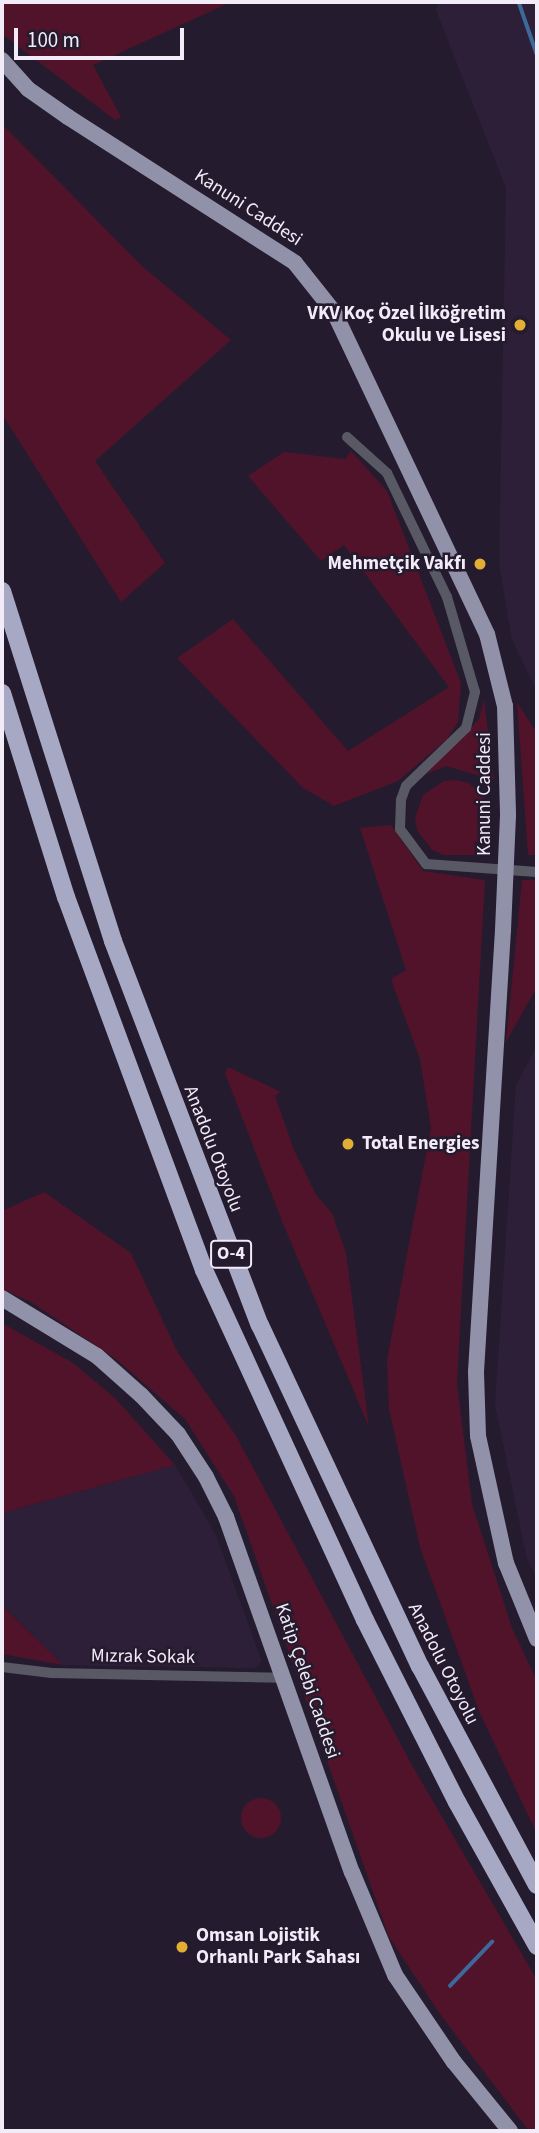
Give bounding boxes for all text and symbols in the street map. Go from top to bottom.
scale bar [18,14,187,58]
text: 100 m [27,25,80,55]
street label: Kanuni Caddesi [190,165,306,251]
place label: VKV Koç Özel İlköğretim Okulu ve Lisesi [307,303,506,347]
marker: VKV Koç Özel İlköğretim Okulu ve Lisesi [512,317,528,333]
place label: Mehmetçik Vakfı [328,553,466,575]
marker: Mehmetçik Vakfı [472,556,488,572]
street label: Kanuni Caddesi [474,732,496,856]
street label: Anadolu Otoyolu [178,1083,248,1215]
place label: Total Energies [362,1133,479,1155]
marker: Total Energies [340,1136,356,1152]
road number: O-4 [210,1240,252,1268]
street label: Anadolu Otoyolu [403,1599,483,1729]
street label: Katip Çelebi Caddesi [270,1600,344,1762]
street label: Mızrak Sokak [91,1645,195,1669]
place label: Omsan Lojistik Orhanlı Park Sahası [196,1925,360,1969]
marker: Omsan Lojistik Orhanlı Park Sahası [174,1939,190,1955]

